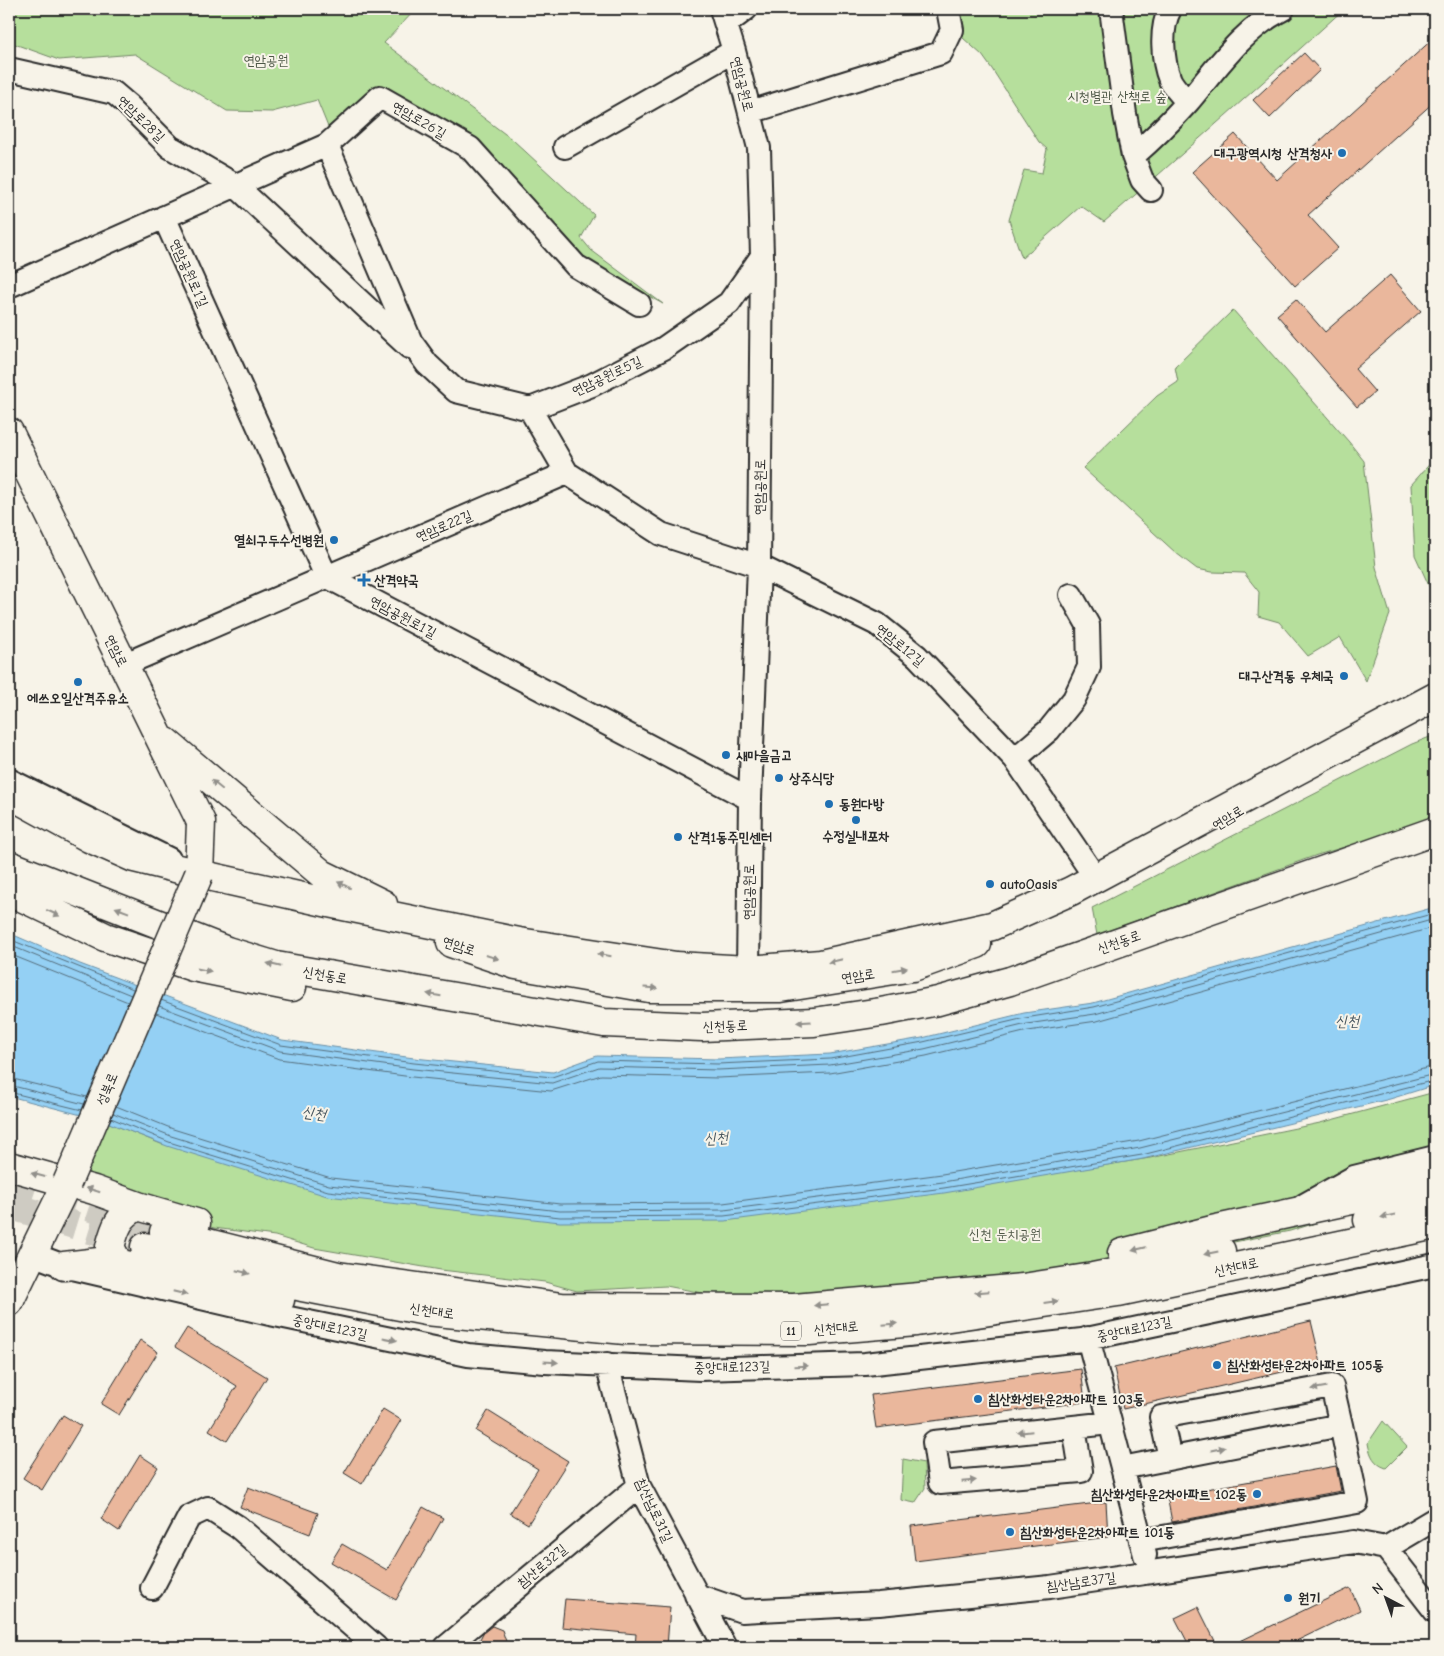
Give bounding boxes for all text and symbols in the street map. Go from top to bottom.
park label: 연암공원 [243,52,289,69]
street label: 연암공원로 [727,55,757,113]
park label: 시청별관 산책로 숲 [1067,88,1167,105]
street label: 연암로28길 [114,92,169,146]
street label: 연암로26길 [389,98,450,143]
place label: 대구광역시청 산격청사 [1213,145,1333,162]
marker: 대구광역시청 산격청사 [1336,147,1348,159]
street label: 연암공원로1길 [166,236,212,311]
street label: 연암공원로5길 [569,352,645,400]
street label: 연암공원로 [751,459,769,515]
street label: 연암로22길 [413,506,475,545]
place label: 열쇠구두수선병원 [234,532,324,549]
marker: 열쇠구두수선병원 [328,534,340,546]
place label: 산격약국 [374,572,419,589]
marker: 산격약국 [358,574,370,586]
street label: 연암공원로1길 [367,592,440,642]
street label: 연암로12길 [872,620,928,670]
street label: 연암로 [101,632,131,670]
place label: 대구산격동 우체국 [1238,668,1334,685]
marker: 대구산격동 우체국 [1338,670,1350,682]
marker: 에쓰오일산격주유소 [72,676,84,688]
place label: 에쓰오일산격주유소 [27,690,129,707]
place label: 새마을금고 [736,747,792,764]
marker: 새마을금고 [720,749,732,761]
place label: 상주식당 [789,770,835,787]
marker: 상주식당 [773,772,785,784]
one-way arrow [210,779,223,790]
place label: 동원다방 [839,796,885,813]
marker: 동원다방 [823,798,835,810]
street label: 연암로 [1209,802,1247,834]
marker: 수정실내포차 [850,814,862,826]
place label: 수정실내포차 [822,828,890,845]
place label: 산격1동주민센터 [688,829,772,846]
marker: 산격1동주민센터 [672,831,684,843]
street label: 연암공원로 [740,864,758,920]
place label: autoOasis [1000,876,1057,893]
marker: autoOasis [984,878,996,890]
one-way arrow [337,881,351,889]
one-way arrow [114,906,129,914]
one-way arrow [46,909,60,917]
street label: 신천동로 [1095,927,1143,957]
street label: 연암로 [440,933,478,959]
one-way arrow [596,951,612,959]
one-way arrow [485,953,500,961]
one-way arrow [828,957,843,965]
one-way arrow [267,961,282,969]
street label: 신천동로 [301,963,349,987]
street label: 연암로 [840,965,876,987]
one-way arrow [892,965,908,973]
one-way arrow [197,966,213,974]
one-way arrow [643,984,659,992]
one-way arrow [426,990,442,998]
water label: 신천 [1335,1012,1361,1030]
street label: 신천동로 [702,1017,748,1035]
one-way arrow [796,1019,812,1027]
street label: 성북로 [93,1070,121,1108]
water label: 신천 [301,1102,329,1124]
water label: 신천 [703,1128,731,1148]
one-way arrow [30,1171,45,1179]
one-way arrow [85,1185,100,1193]
one-way arrow [1379,1212,1395,1220]
park label: 신천 둔치공원 [969,1226,1041,1243]
one-way arrow [1131,1245,1146,1253]
one-way arrow [1203,1249,1219,1257]
street label: 신천대로 [1212,1254,1260,1280]
one-way arrow [236,1268,251,1276]
one-way arrow [974,1288,990,1296]
one-way arrow [173,1289,188,1297]
one-way arrow [1044,1298,1060,1306]
street label: 신천대로 [409,1299,455,1323]
one-way arrow [812,1302,828,1310]
street label: 중앙대로123길 [291,1311,370,1343]
street label: 중앙대로123길 [1095,1313,1174,1345]
street label: 신천대로 [813,1318,859,1338]
one-way arrow [883,1320,899,1328]
road number: 11 [781,1322,801,1340]
one-way arrow [383,1335,398,1343]
place label: 침산화성타운2차아파트 105동 [1227,1357,1384,1374]
one-way arrow [543,1358,559,1366]
street label: 중앙대로123길 [694,1358,771,1376]
marker: 침산화성타운2차아파트 105동 [1211,1359,1223,1371]
one-way arrow [793,1361,809,1369]
one-way arrow [1311,1384,1327,1392]
place label: 침산화성타운2차아파트 103동 [988,1391,1144,1408]
marker: 침산화성타운2차아파트 103동 [972,1393,984,1405]
one-way arrow [1017,1428,1033,1436]
one-way arrow [1210,1445,1226,1453]
street label: 침산남로31길 [632,1475,677,1545]
one-way arrow [961,1476,977,1484]
place label: 침산화성타운2차아파트 102동 [1091,1486,1247,1503]
marker: 침산화성타운2차아파트 102동 [1251,1488,1263,1500]
place label: 침산화성타운2차아파트 101동 [1020,1524,1175,1541]
marker: 침산화성타운2차아파트 101동 [1004,1526,1016,1538]
street label: 침산로32길 [514,1540,571,1592]
street label: 침산남로37길 [1045,1569,1118,1595]
north arrow [1362,1574,1412,1624]
text: N [1369,1579,1387,1598]
place label: 원기 [1298,1590,1321,1607]
marker: 원기 [1282,1592,1294,1604]

